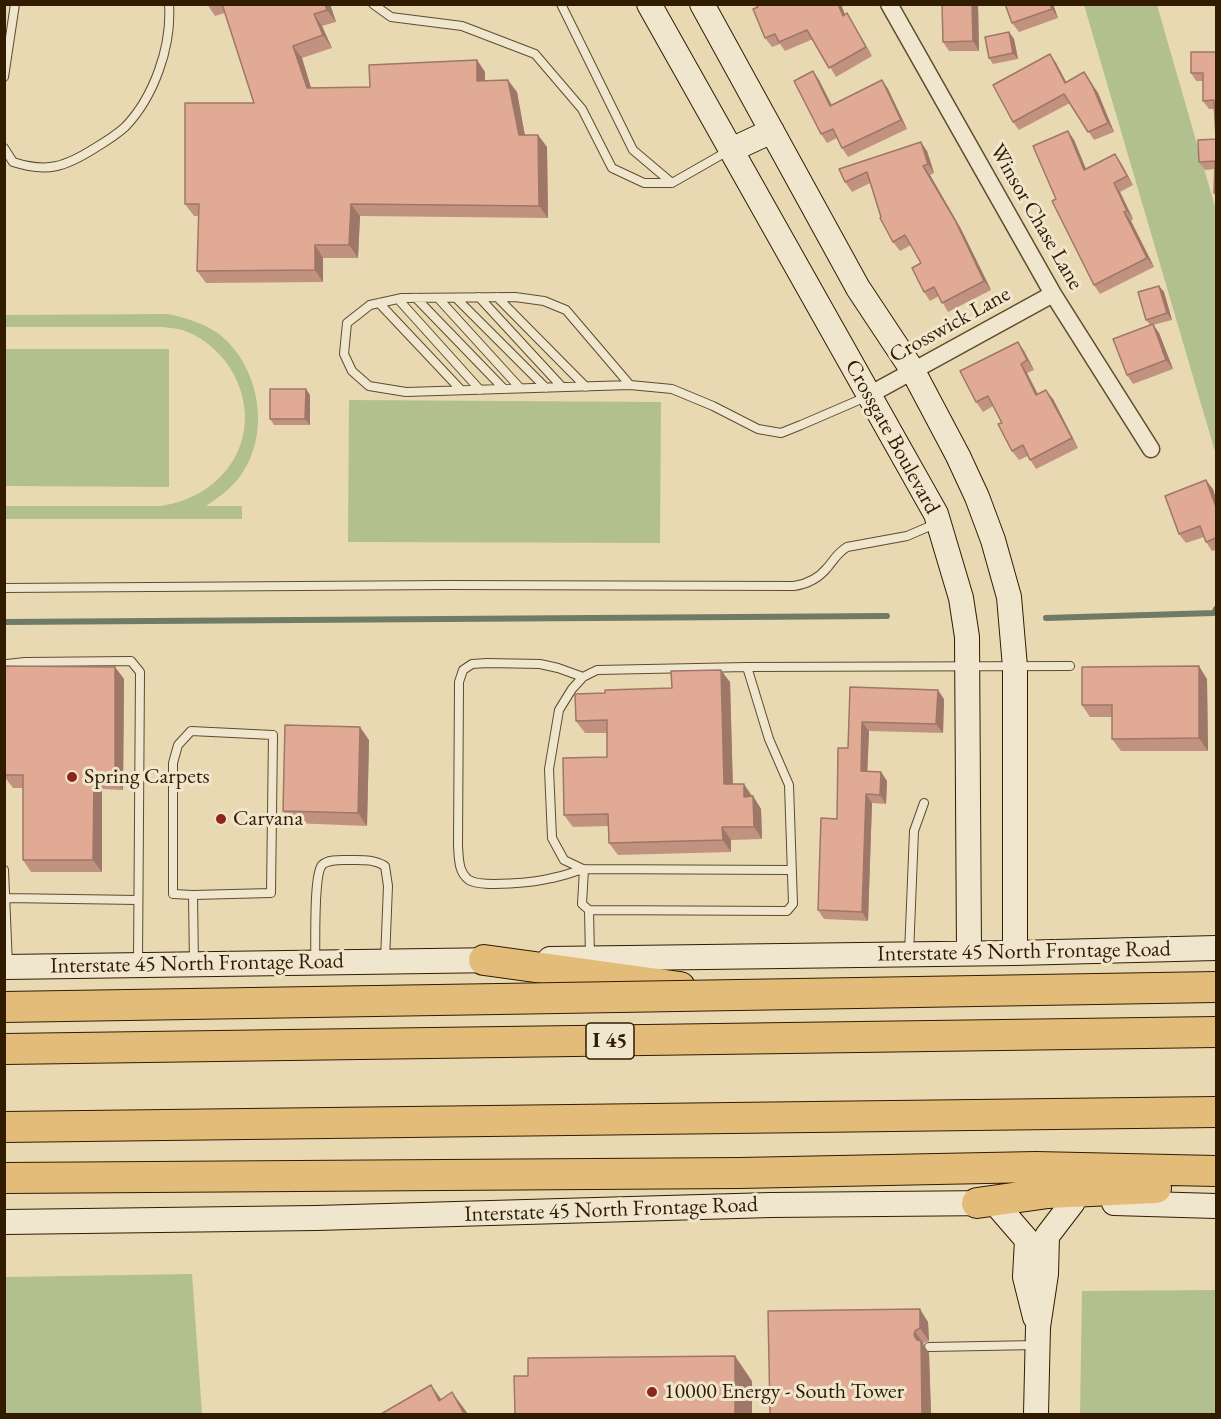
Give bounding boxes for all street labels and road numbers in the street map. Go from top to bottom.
street label: Winsor Chase Lane [984,139,1088,295]
street label: Crosswick Lane [885,281,1015,369]
street label: Crossgate Boulevard [839,355,945,519]
street label: Interstate 45 North Frontage Road [877,936,1171,968]
street label: Interstate 45 North Frontage Road [50,948,344,980]
road number: I 45 [586,1023,634,1059]
street label: Interstate 45 North Frontage Road [464,1192,758,1228]

